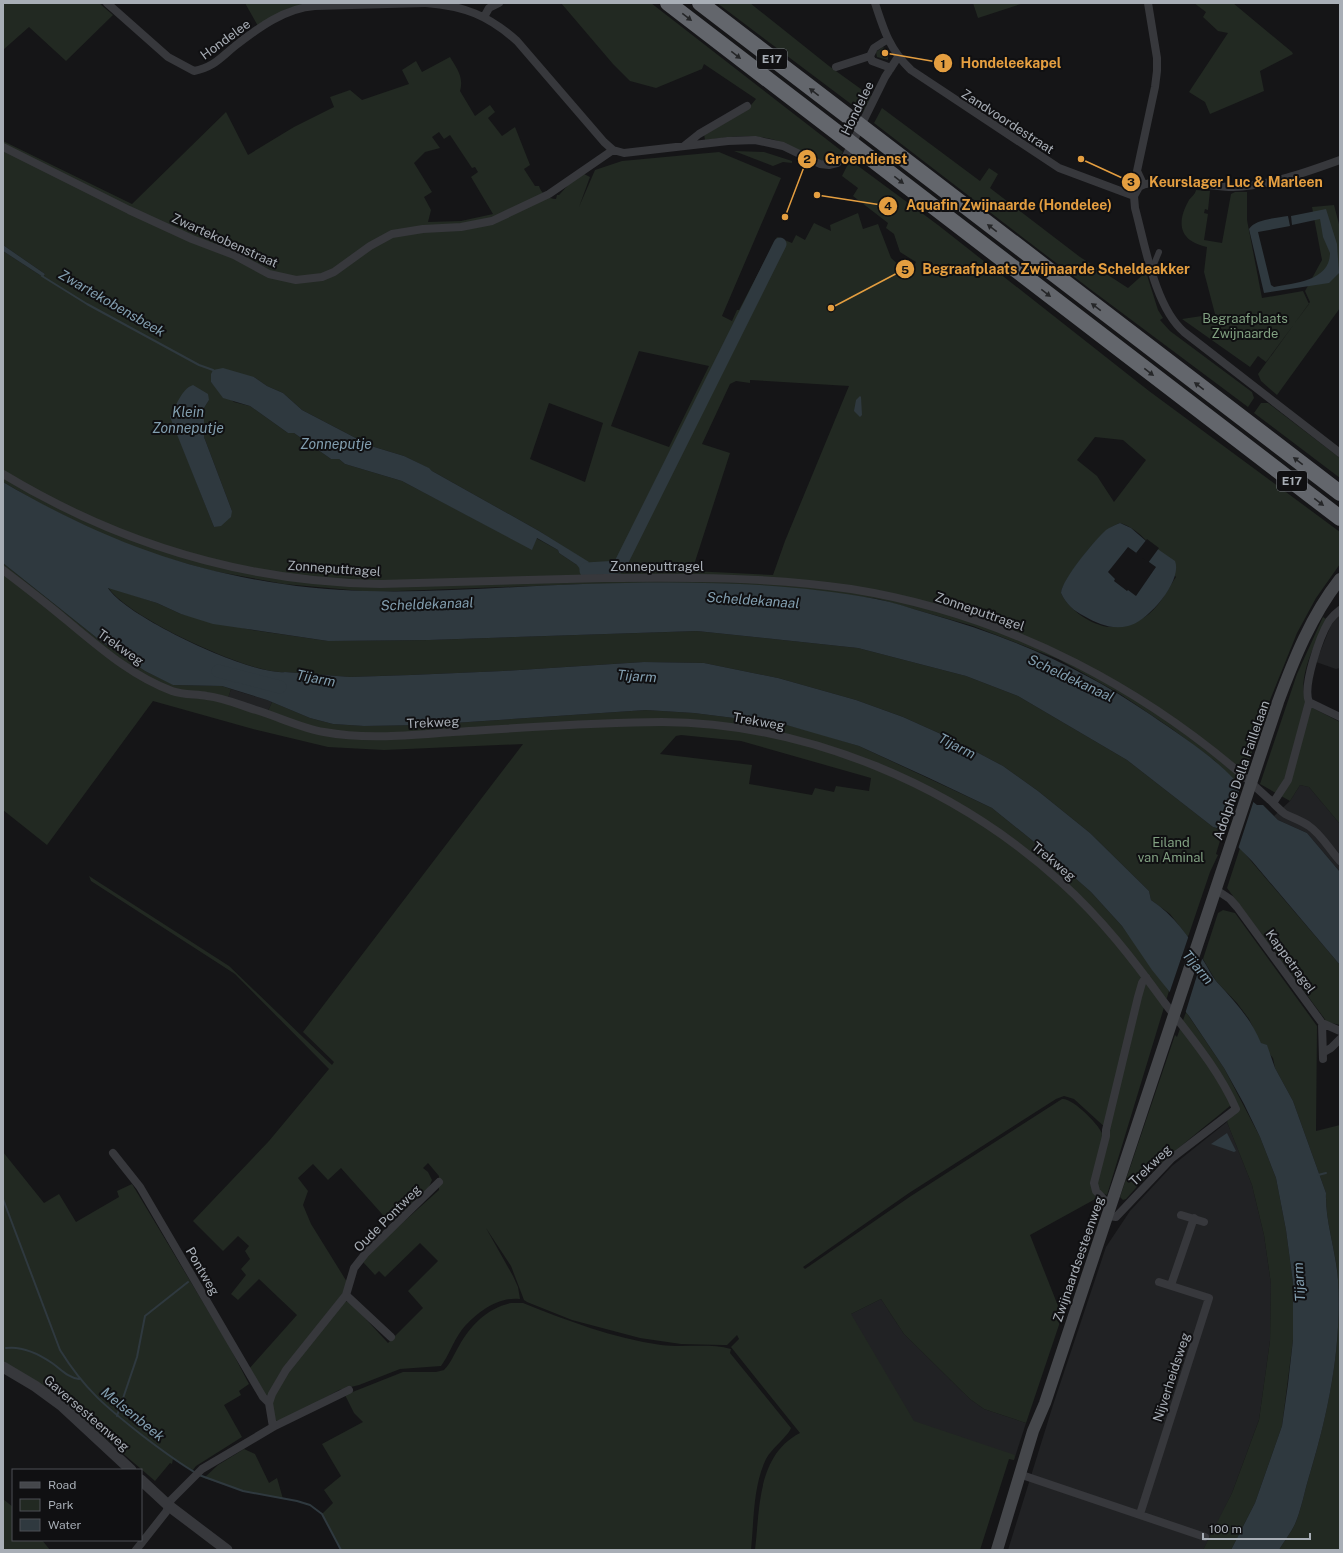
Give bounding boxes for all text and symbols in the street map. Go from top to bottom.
one-way arrow [681,13,692,22]
street label: Hondelee [197,16,253,63]
road number: E17 [757,49,787,69]
callout: Hondeleekapel [933,50,1070,76]
one-way arrow [731,51,742,60]
text: Hondeleekapel [961,55,1062,71]
text: 1 [940,57,946,71]
street label: Hondelee [838,79,877,138]
street label: Zandvoordestraat [959,86,1057,157]
one-way arrow [809,87,820,96]
callout: Groendienst [797,146,915,172]
text: Groendienst [825,151,907,167]
text: 2 [803,152,811,166]
callout: Keurslager Luc & Marleen [1121,169,1331,195]
text: Keurslager Luc & Marleen [1149,174,1323,190]
one-way arrow [893,175,904,184]
text: 3 [1127,175,1135,189]
callout: Aquafin Zwijnaarde (Hondelee) [878,193,1120,219]
text: Aquafin Zwijnaarde (Hondelee) [906,197,1112,213]
text: 4 [884,199,892,213]
street label: Zwartekobenstraat [169,210,280,271]
one-way arrow [987,224,998,232]
callout: Begraafplaats Zwijnaarde Scheldeakker [895,256,1198,282]
text: Begraafplaats Zwijnaarde Scheldeakker [922,261,1190,277]
text: 5 [901,263,909,277]
water label: Zwartekobensbeek [56,266,168,340]
one-way arrow [1041,289,1052,297]
one-way arrow [1090,303,1101,311]
park label: Begraafplaats Zwijnaarde [1202,311,1288,341]
one-way arrow [1144,368,1155,376]
one-way arrow [1194,382,1205,390]
water label: Klein Zonneputje [152,404,224,436]
water label: Zonneputje [300,436,372,452]
one-way arrow [1292,457,1303,465]
road number: E17 [1277,471,1307,491]
one-way arrow [1314,498,1325,506]
street label: Zonneputtragel [287,558,381,579]
street label: Zonneputtragel [610,559,704,574]
water label: Scheldekanaal [706,589,800,611]
street label: Zonneputtragel [933,589,1027,634]
water label: Scheldekanaal [380,594,474,614]
street label: Trekweg [95,626,147,669]
water label: Scheldekanaal [1025,651,1117,705]
water label: Tijarm [295,666,337,690]
water label: Tijarm [617,667,657,685]
street label: Adolphe Della Faillelaan [1211,698,1272,842]
street label: Trekweg [732,710,786,733]
street label: Trekweg [406,714,460,731]
water label: Tijarm [936,730,978,762]
park label: Eiland van Aminal [1138,835,1204,865]
street label: Trekweg [1029,839,1079,884]
street label: Kappetragel [1263,927,1319,996]
water label: Tijarm [1179,947,1217,987]
street label: Trekweg [1126,1142,1174,1189]
street label: Oude Pontweg [351,1182,424,1255]
street label: Zwijnaardsesteenweg [1050,1194,1107,1324]
street label: Pontweg [183,1244,222,1298]
water label: Tijarm [1290,1262,1308,1302]
street label: Nijverheidsweg [1150,1331,1193,1424]
street label: Gaversesteenweg [41,1372,132,1454]
water label: Melsenbeek [98,1384,168,1445]
legend [12,1469,142,1541]
text: Road [48,1478,76,1492]
text: Park [48,1498,74,1512]
scale bar [1203,1515,1310,1541]
text: Water [48,1518,82,1532]
text: 100 m [1209,1522,1242,1536]

